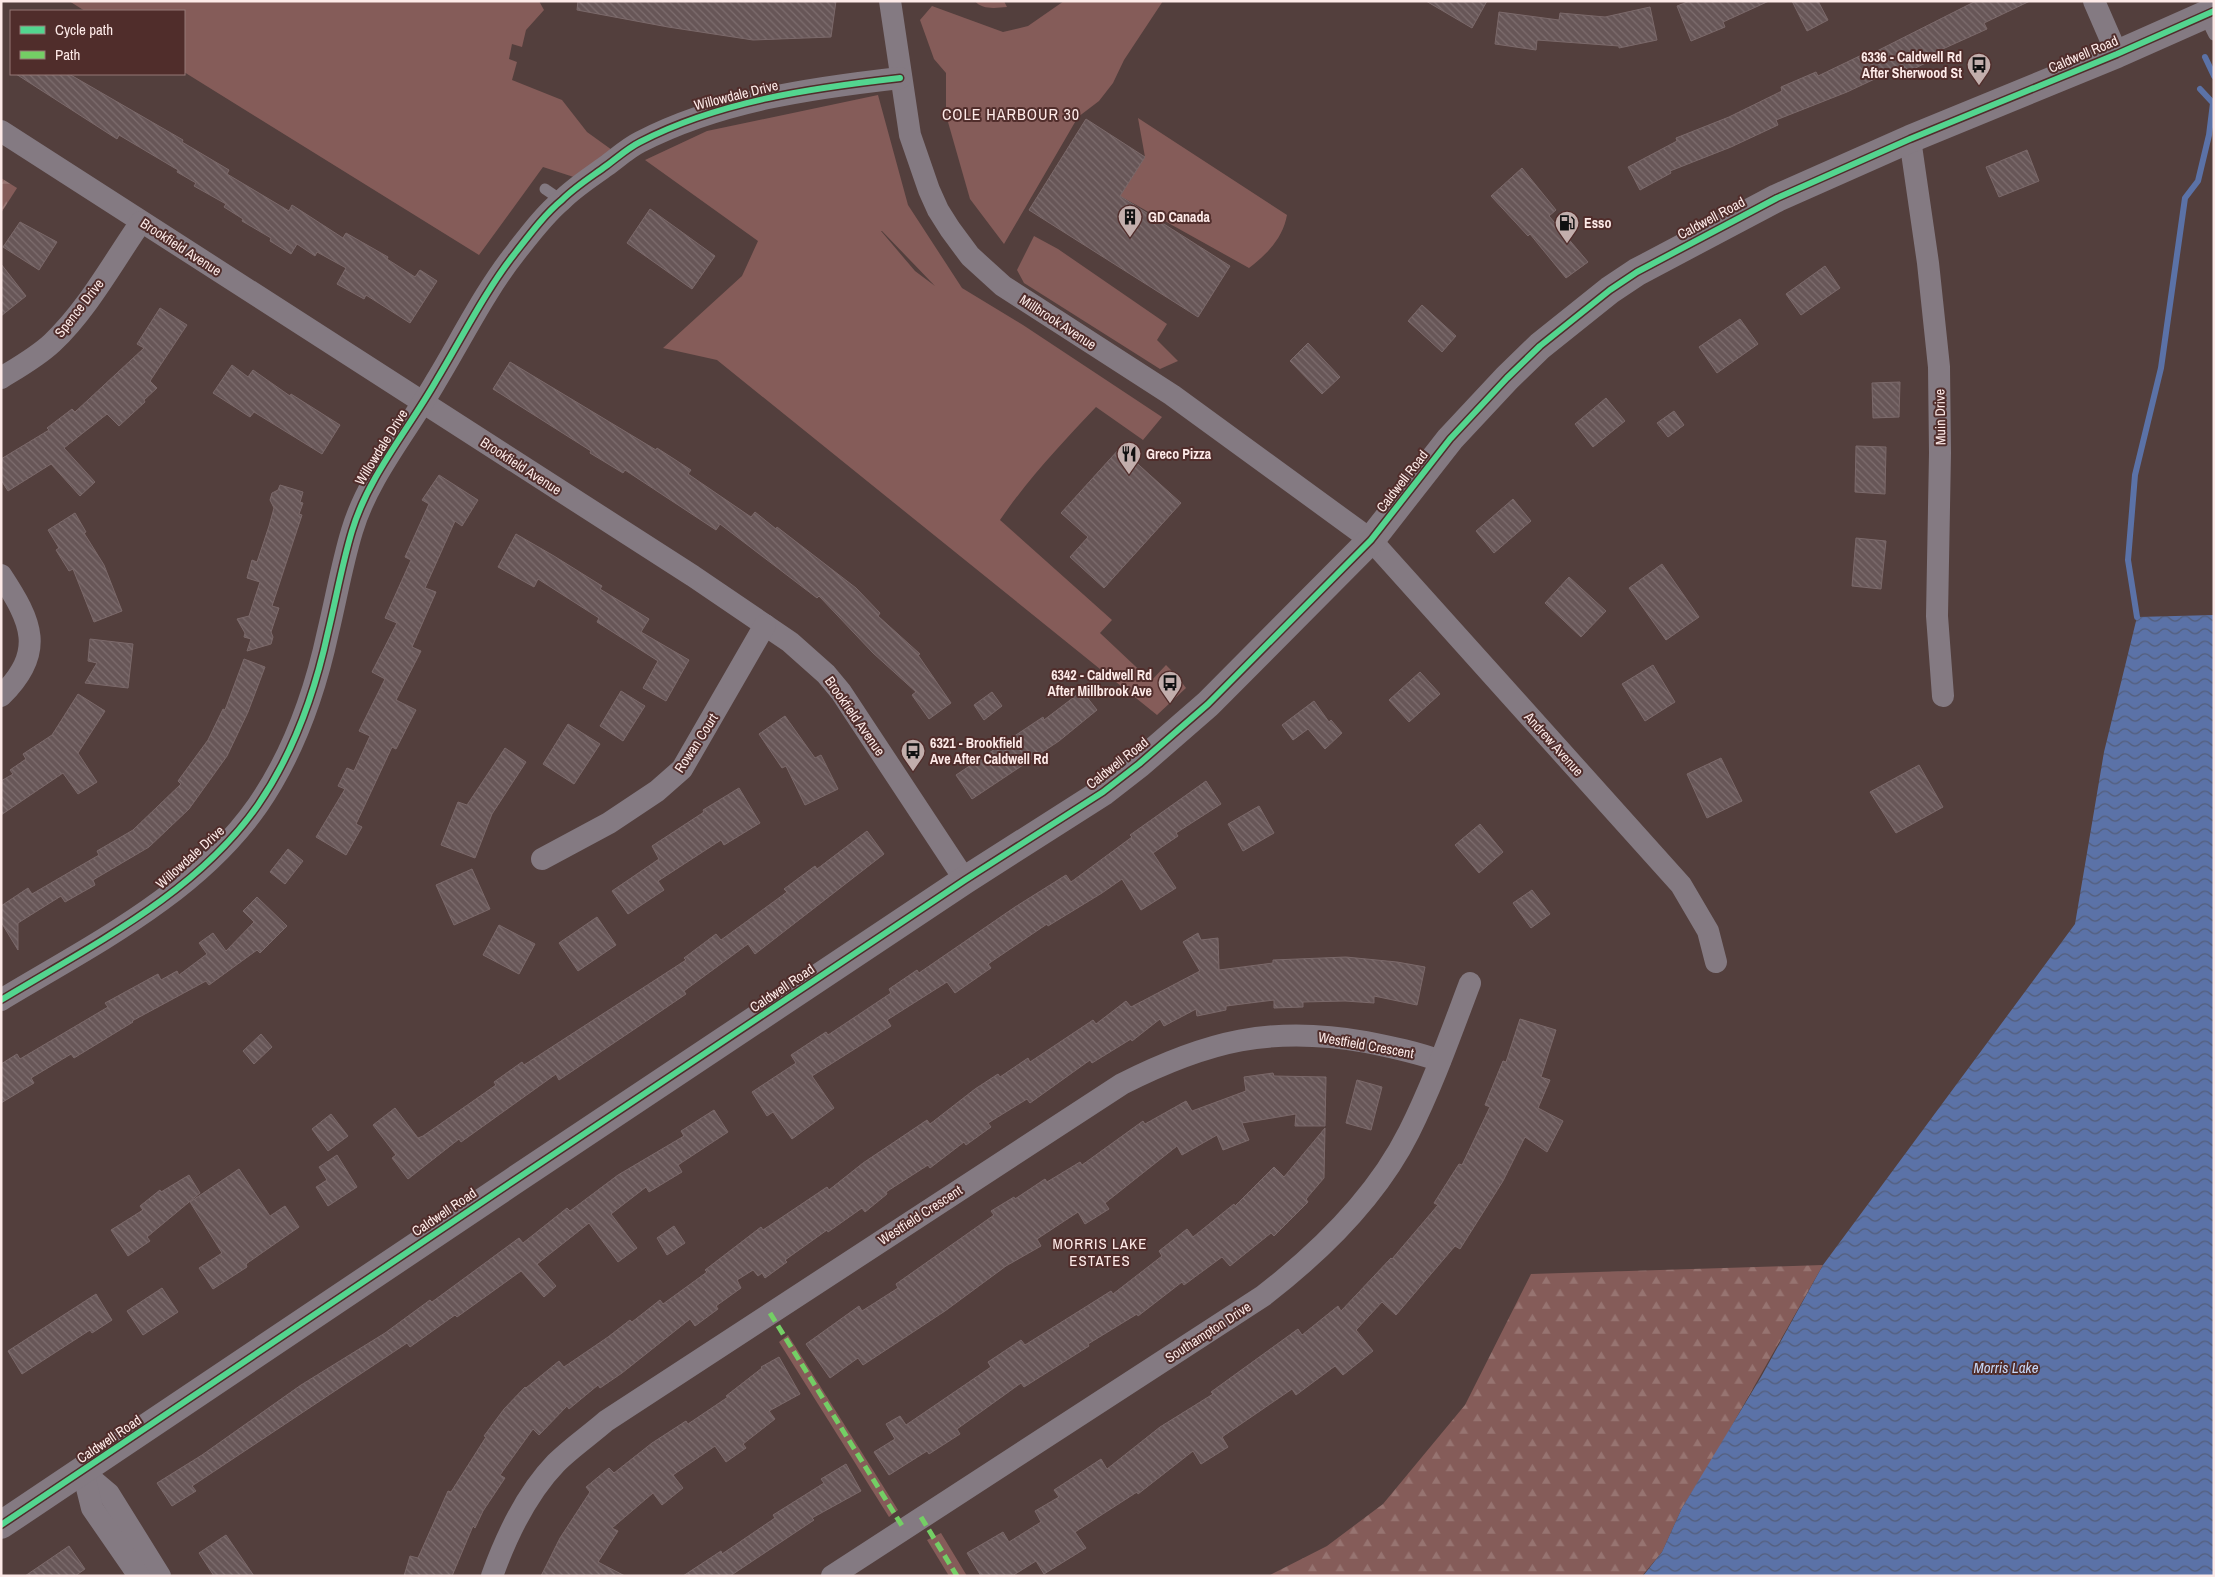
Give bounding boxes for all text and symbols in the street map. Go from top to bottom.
legend [10,10,185,75]
text: Cycle path [55,19,113,40]
street label: Caldwell Road [2045,31,2121,77]
text: Path [55,44,80,65]
place label: 6336 - Caldwell Rd After Sherwood St [1861,48,1962,82]
bus stop icon: 6336 - Caldwell Rd After Sherwood St [1966,52,1992,86]
street label: Willowdale Drive [692,76,780,114]
district label: COLE HARBOUR 30 [942,103,1080,125]
street label: Caldwell Road [1674,193,1748,243]
building icon: GD Canada [1117,204,1143,238]
place label: GD Canada [1148,208,1210,226]
fuel station icon: Esso [1554,210,1580,244]
street label: Brookfield Avenue [137,214,225,280]
place label: Esso [1584,214,1611,232]
street label: Spence Drive [50,275,108,341]
street label: Millbrook Avenue [1016,291,1100,353]
street label: Muin Drive [1931,389,1949,445]
street label: Willowdale Drive [351,406,411,488]
street label: Brookfield Avenue [477,433,565,499]
restaurant icon: Greco Pizza [1116,441,1142,475]
place label: Greco Pizza [1146,445,1212,463]
street label: Caldwell Road [1372,446,1432,516]
place label: 6342 - Caldwell Rd After Millbrook Ave [1048,666,1152,700]
bus stop icon: 6342 - Caldwell Rd After Millbrook Ave [1157,670,1183,704]
street label: Brookfield Avenue [821,673,889,759]
street label: Andrew Avenue [1520,707,1588,780]
street label: Rowan Court [670,710,722,776]
street label: Caldwell Road [1082,733,1152,793]
place label: 6321 - Brookfield Ave After Caldwell Rd [930,734,1048,768]
bus stop icon: 6321 - Brookfield Ave After Caldwell Rd [900,738,926,772]
street label: Willowdale Drive [152,821,228,893]
street label: Caldwell Road [746,960,818,1016]
street label: Westfield Crescent [1317,1028,1415,1062]
street label: Westfield Crescent [875,1181,965,1249]
street label: Caldwell Road [408,1184,480,1240]
district label: MORRIS LAKE ESTATES [1052,1233,1148,1271]
street label: Southampton Drive [1162,1298,1254,1366]
water label: Morris Lake [1974,1357,2039,1378]
street label: Caldwell Road [73,1411,145,1467]

